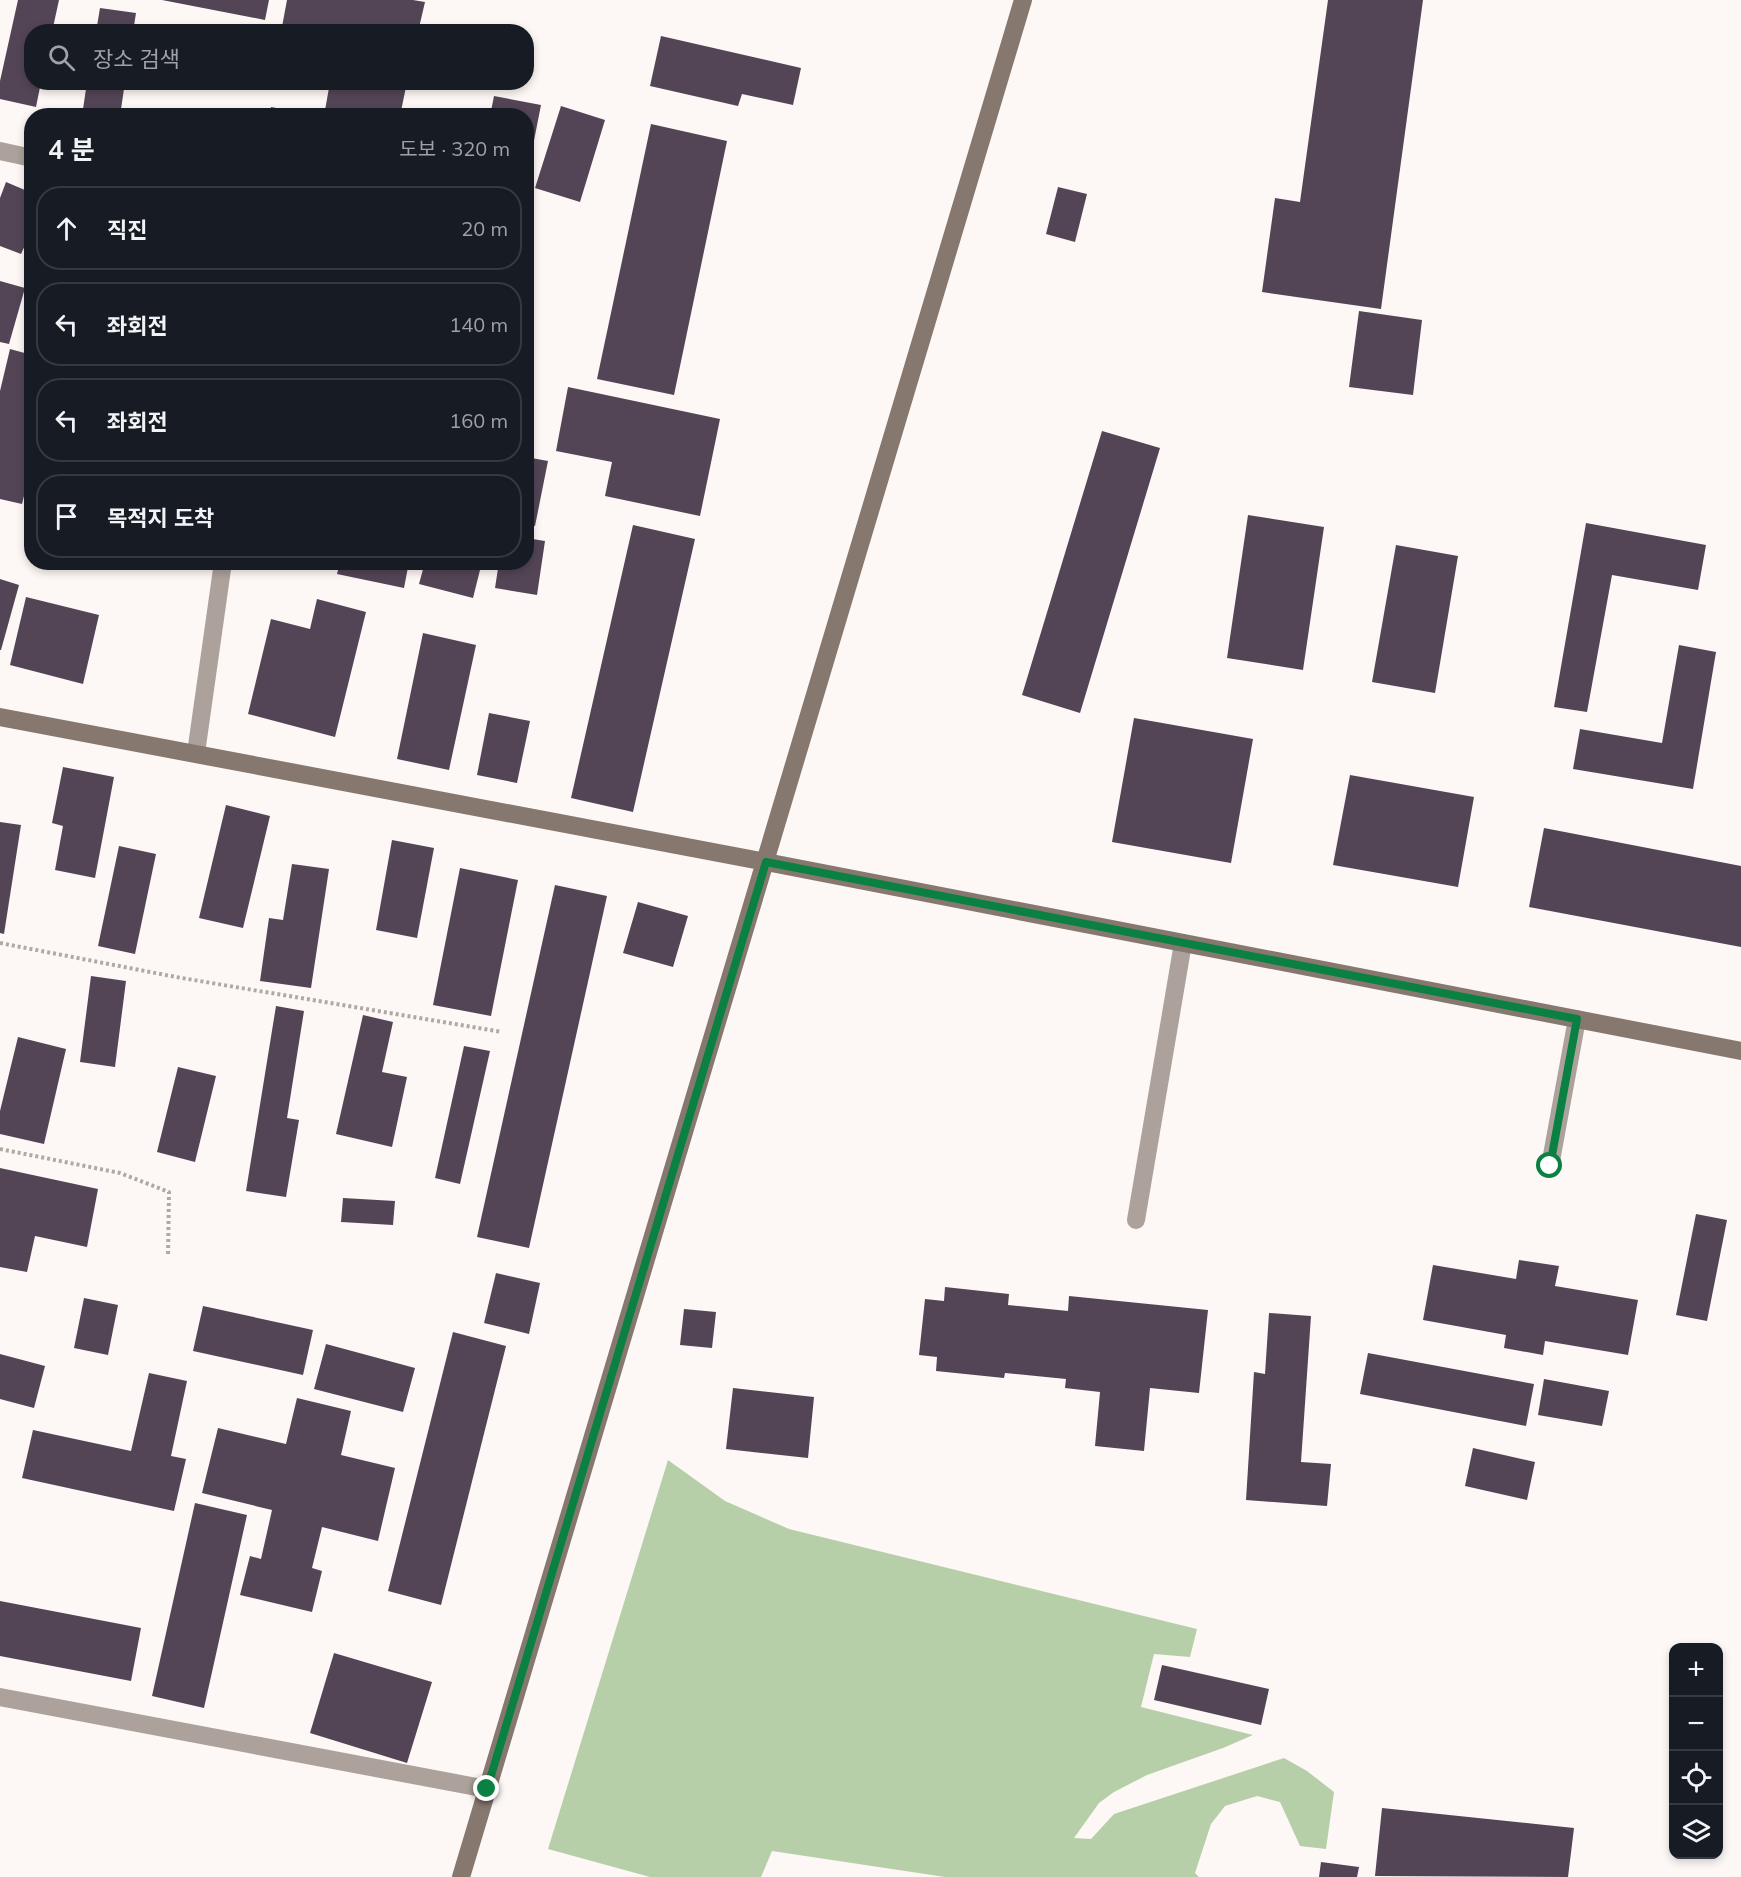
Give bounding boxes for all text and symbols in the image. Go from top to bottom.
search box [24,24,534,90]
icon: search [45,41,78,74]
text: 장소 검색 [93,45,180,73]
text: 4 분 [48,133,95,166]
text: 도보 · 320 m [399,136,510,161]
icon: ahead [50,212,83,245]
text: 직진 [107,216,147,244]
text: 20 m [461,216,508,241]
icon: left [50,308,83,341]
text: 좌회전 [107,312,168,340]
text: 140 m [449,312,508,337]
icon: left [50,404,83,437]
text: 좌회전 [107,408,168,436]
text: 160 m [449,408,508,433]
icon: arrive [50,500,83,533]
text: 목적지 도착 [107,504,214,532]
route start [1536,1152,1562,1178]
map controls [1669,1643,1723,1859]
button: + [1669,1643,1723,1697]
button: − [1669,1697,1723,1751]
button: locate [1669,1751,1723,1805]
route end [473,1775,499,1801]
button: layers [1669,1805,1723,1859]

